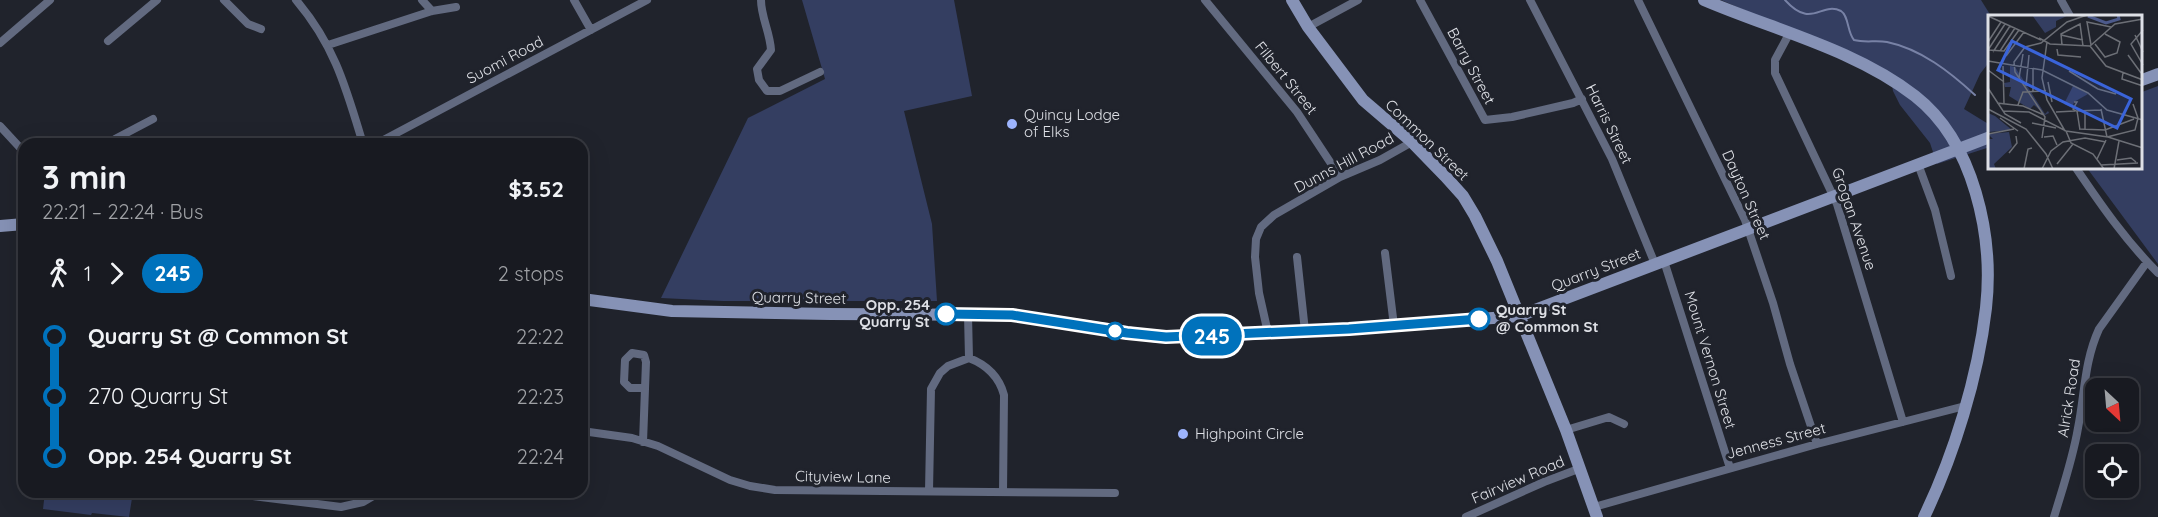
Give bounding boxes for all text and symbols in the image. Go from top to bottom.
inset map [1988,15,2143,170]
street label: Barry Street [1443,24,1500,107]
street label: Suomi Road [463,31,546,88]
street label: Filbert Street [1251,37,1322,118]
street label: Harris Street [1582,81,1637,167]
street label: Common Street [1382,95,1473,184]
place label: Quincy Lodge of Elks [1024,105,1120,141]
marker: Quincy Lodge of Elks [1005,117,1019,131]
street label: Dunns Hill Road [1291,128,1397,197]
street label: Dayton Street [1718,147,1775,243]
text: 3 min [42,156,127,197]
street label: Grogan Avenue [1828,165,1881,273]
text: $3.52 [508,175,564,203]
text: 22:21 – 22:24 · Bus [42,199,203,224]
street label: Quarry Street [1548,244,1643,295]
icon: walk [42,257,75,290]
icon: forward [100,257,133,290]
text: 245 [154,260,191,286]
text: 1 [84,261,91,286]
text: 2 stops [498,261,564,286]
street label: Quarry Street [752,287,846,308]
street label: Mount Vernon Street [1680,289,1741,431]
place label: Opp. 254 Quarry St [859,295,930,331]
place label: Quarry St @ Common St [1496,300,1599,336]
marker: Opp. 254 Quarry St [935,303,957,325]
marker: Quarry St @ Common St [1468,308,1490,330]
line badge: 245 [1178,316,1246,356]
text: Quarry St @ Common St [88,322,348,350]
unlabelled marker [1106,322,1124,340]
text: 245 [1194,323,1230,349]
text: 22:22 [516,324,564,349]
street label: Alrick Road [2053,357,2084,439]
north arrow [2085,378,2139,432]
map controls [2085,378,2139,498]
text: 270 Quarry St [88,382,228,410]
text: 22:23 [517,384,564,409]
street label: Jenness Street [1724,418,1828,463]
place label: Highpoint Circle [1195,424,1304,443]
marker: Highpoint Circle [1176,427,1190,441]
text: Opp. 254 Quarry St [88,442,292,470]
text: 22:24 [517,444,564,469]
button: locate [2085,444,2139,498]
street label: Fairview Road [1468,451,1567,508]
street label: Cityview Lane [795,466,891,487]

